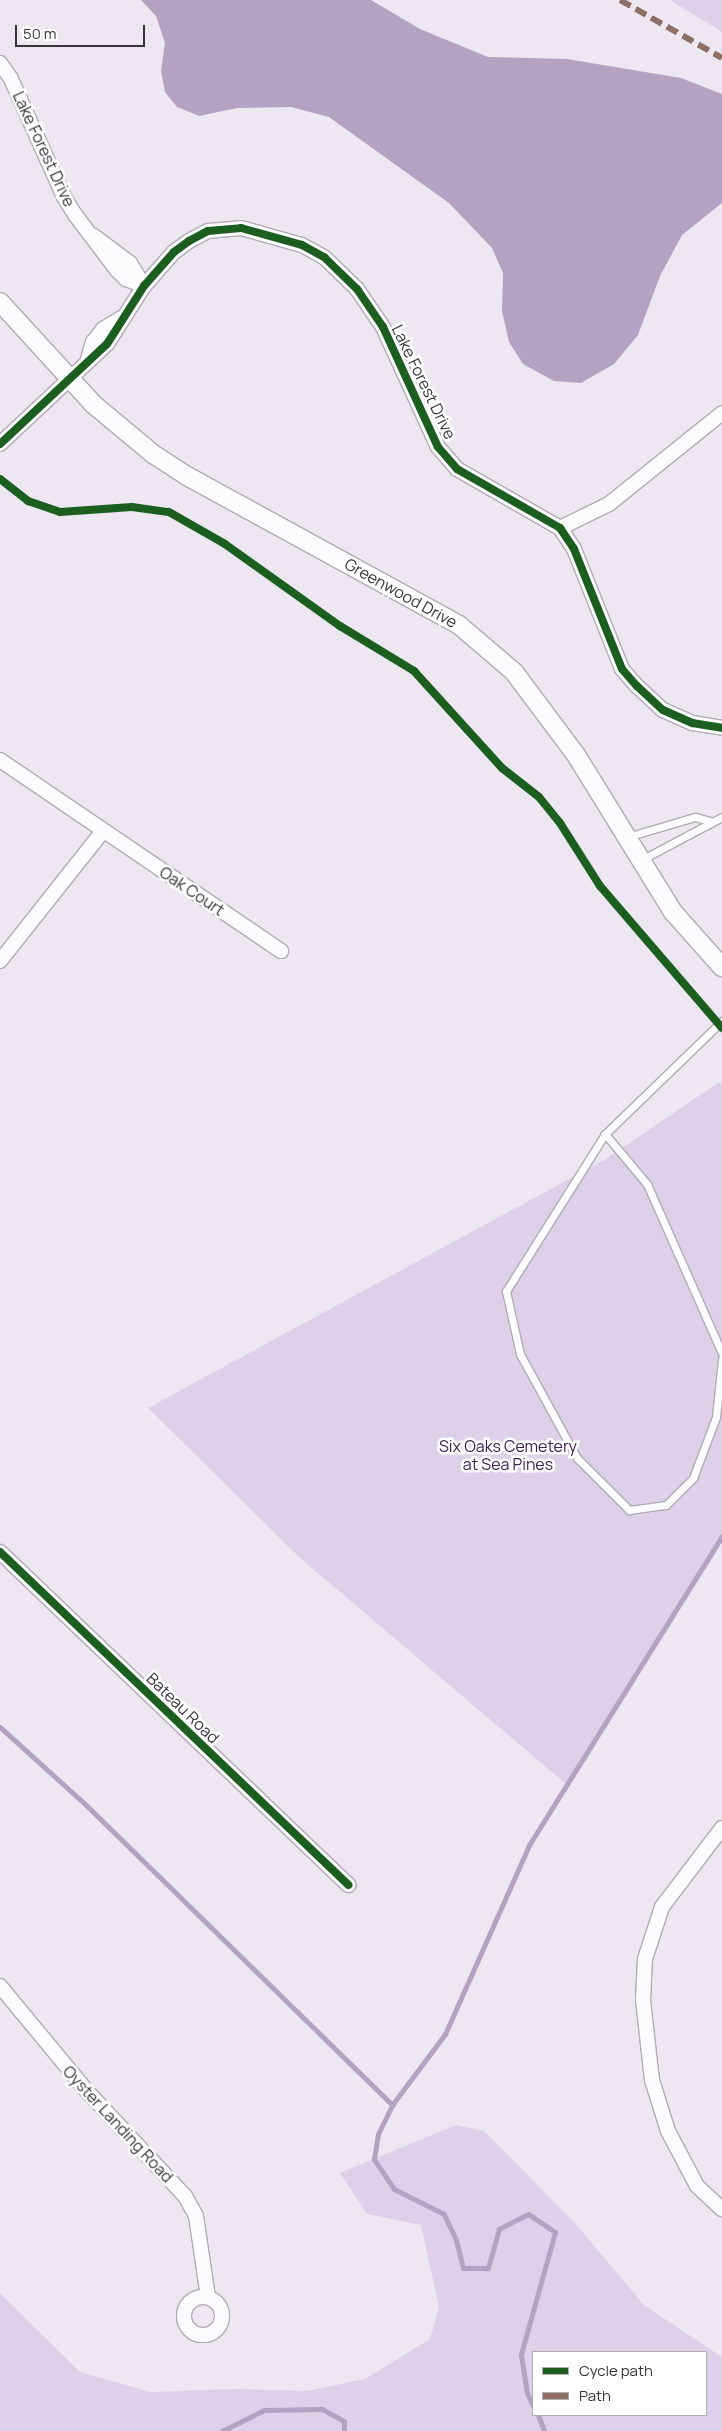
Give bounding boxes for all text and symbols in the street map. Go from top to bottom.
scale bar [18,15,148,47]
text: 50 m [23,23,57,44]
street label: Lake Forest Drive [9,88,79,210]
street label: Lake Forest Drive [388,322,460,442]
street label: Greenwood Drive [341,554,461,632]
street label: Oak Court [156,862,228,920]
park label: Six Oaks Cemetery at Sea Pines [439,1436,577,1474]
street label: Bateau Road [143,1669,223,1747]
street label: Oyster Landing Road [59,2062,177,2186]
legend [532,2351,707,2416]
text: Cycle path [579,2360,653,2381]
text: Path [579,2385,611,2406]

